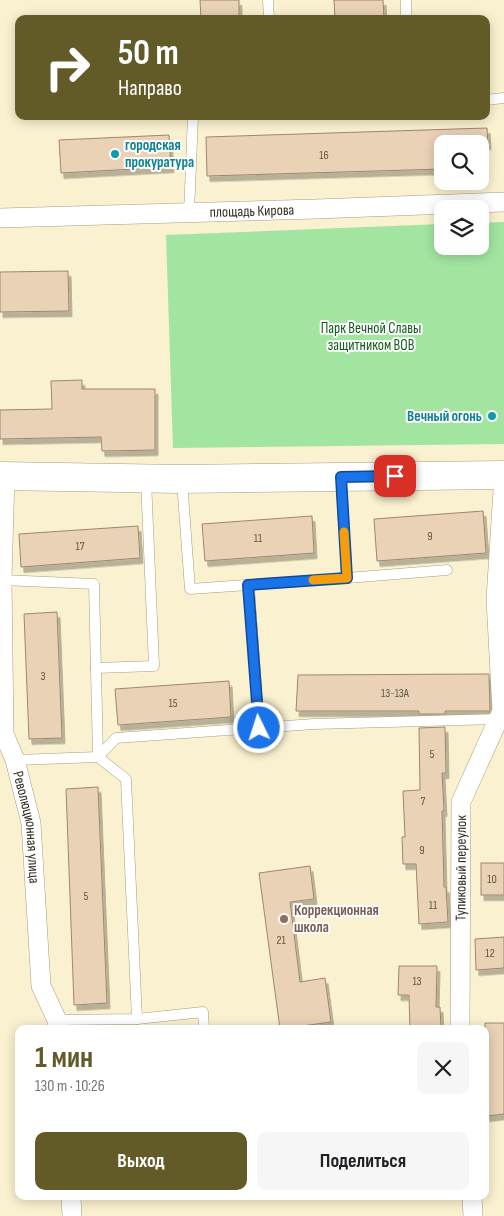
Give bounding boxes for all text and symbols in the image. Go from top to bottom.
text: 50 m [118,32,179,75]
icon: right [35,35,100,100]
text: Направо [118,75,182,102]
map controls [434,135,489,255]
button: search [434,135,489,190]
place label: городская прокуратура [125,136,194,172]
marker: городская прокуратура [109,148,121,160]
house number: 16 [319,148,329,163]
button: layers [434,200,489,255]
street label: площадь Кирова [209,201,295,222]
park label: Парк Вечной Славы защитником ВОВ [321,319,421,355]
place label: Вечный огонь [407,407,482,426]
marker: Вечный огонь [486,410,498,422]
pin [374,455,416,497]
icon: arrive [381,462,409,490]
house number: 9 [427,529,433,544]
house number: 11 [254,531,263,546]
house number: 17 [76,539,85,554]
house number: 3 [40,669,46,684]
house number: 13-13А [381,686,410,701]
house number: 15 [168,696,178,711]
position arrow [232,701,284,753]
house number: 5 [430,747,435,762]
street label: Революционная улица [8,769,44,884]
house number: 7 [421,794,426,809]
street label: Тупиковый переулок [451,815,471,921]
house number: 9 [419,843,425,858]
house number: 10 [487,872,497,887]
house number: 5 [84,889,89,904]
house number: 11 [429,898,438,913]
place label: Коррекционная школа [294,901,379,937]
marker: Коррекционная школа [278,913,290,925]
house number: 21 [276,933,286,948]
house number: 12 [485,946,495,961]
house number: 13 [412,974,422,989]
text: 1 мин [35,1040,93,1076]
button: close [417,1042,469,1094]
text: 130 m · 10:26 [35,1077,105,1096]
button: Выход [35,1132,247,1190]
button: Поделиться [257,1132,469,1190]

